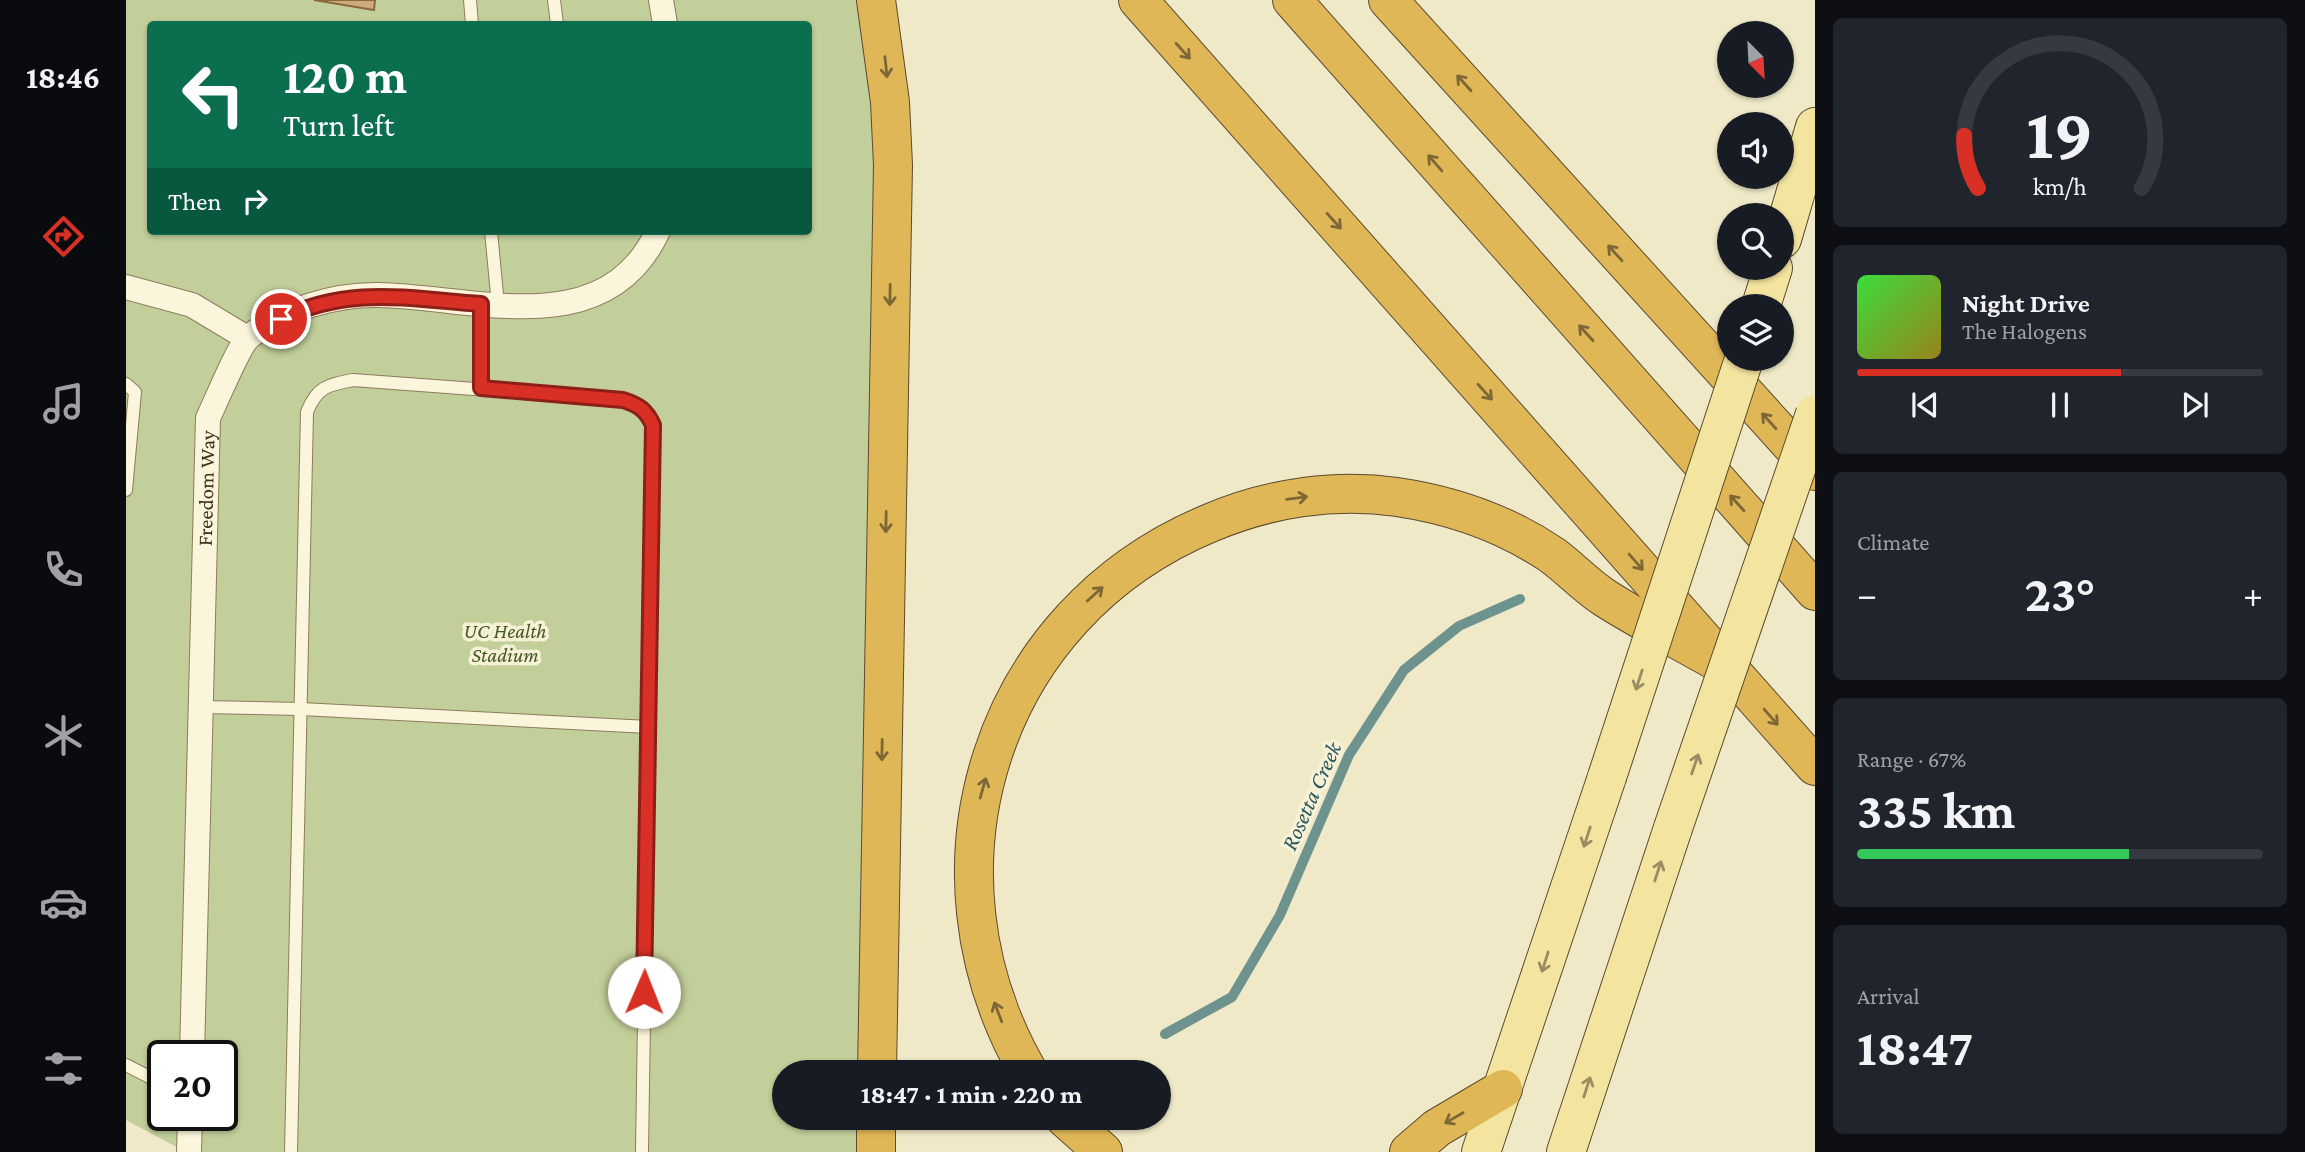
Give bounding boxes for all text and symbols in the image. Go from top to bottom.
north arrow [1717,21,1794,98]
map controls [1717,21,1794,371]
one-way arrow [1175,42,1191,60]
icon: left [168,49,259,140]
text: 120 m [283,49,407,104]
one-way arrow [880,56,893,78]
text: 18:46 [26,59,100,95]
one-way arrow [1456,74,1472,92]
text: 19 [2027,94,2093,175]
text: Turn left [283,107,394,143]
button: sound [1717,112,1794,189]
one-way arrow [1427,154,1443,172]
text: km/h [2033,173,2087,200]
icon: right [236,182,274,220]
text: Then [168,187,222,216]
button: search [1717,203,1794,280]
icon: directions [39,212,88,261]
one-way arrow [1326,212,1342,230]
one-way arrow [1607,244,1623,262]
one-way arrow [883,283,897,306]
pin [251,289,311,349]
text: Night Drive [1962,289,2090,318]
button: layers [1717,294,1794,371]
icon: arrive [262,300,300,338]
text: The Halogens [1962,318,2087,344]
one-way arrow [1578,324,1594,342]
icon: music [39,379,88,428]
one-way arrow [1477,383,1493,401]
icon: previous [1906,386,1944,424]
icon: pause [2041,386,2079,424]
icon: next [2176,386,2214,424]
one-way arrow [1761,412,1777,430]
street label: Freedom Way [193,430,220,546]
one-way arrow [1285,491,1308,504]
one-way arrow [1729,494,1745,512]
one-way arrow [880,510,893,533]
text: Climate [1857,529,1929,555]
icon: phone [39,545,88,594]
one-way arrow [1628,552,1644,570]
text: 23° [2024,564,2096,622]
text: − [1857,573,1877,615]
text: + [2243,573,2263,615]
one-way arrow [1086,586,1103,603]
park label: UC Health Stadium [463,619,547,667]
one-way arrow [1632,668,1644,690]
one-way arrow [1763,708,1780,725]
icon: climate [39,711,88,760]
water label: Rosetta Creek [1276,737,1347,854]
one-way arrow [876,738,889,761]
text: Range · 67% [1857,746,1966,772]
one-way arrow [1690,753,1702,775]
one-way arrow [978,778,991,800]
text: 335 km [1857,781,2015,839]
one-way arrow [1580,826,1593,848]
one-way arrow [1653,861,1666,883]
icon: car [39,878,88,927]
one-way arrow [1538,951,1551,973]
position arrow [607,955,681,1029]
text: Arrival [1857,983,1920,1009]
one-way arrow [991,1002,1003,1023]
text: 18:47 [1857,1018,1973,1076]
speed limit sign: 20 [147,1040,238,1131]
icon: filters [39,1044,88,1093]
one-way arrow [1582,1077,1595,1099]
text: 18:47 · 1 min · 220 m [861,1080,1082,1109]
one-way arrow [1444,1111,1464,1125]

